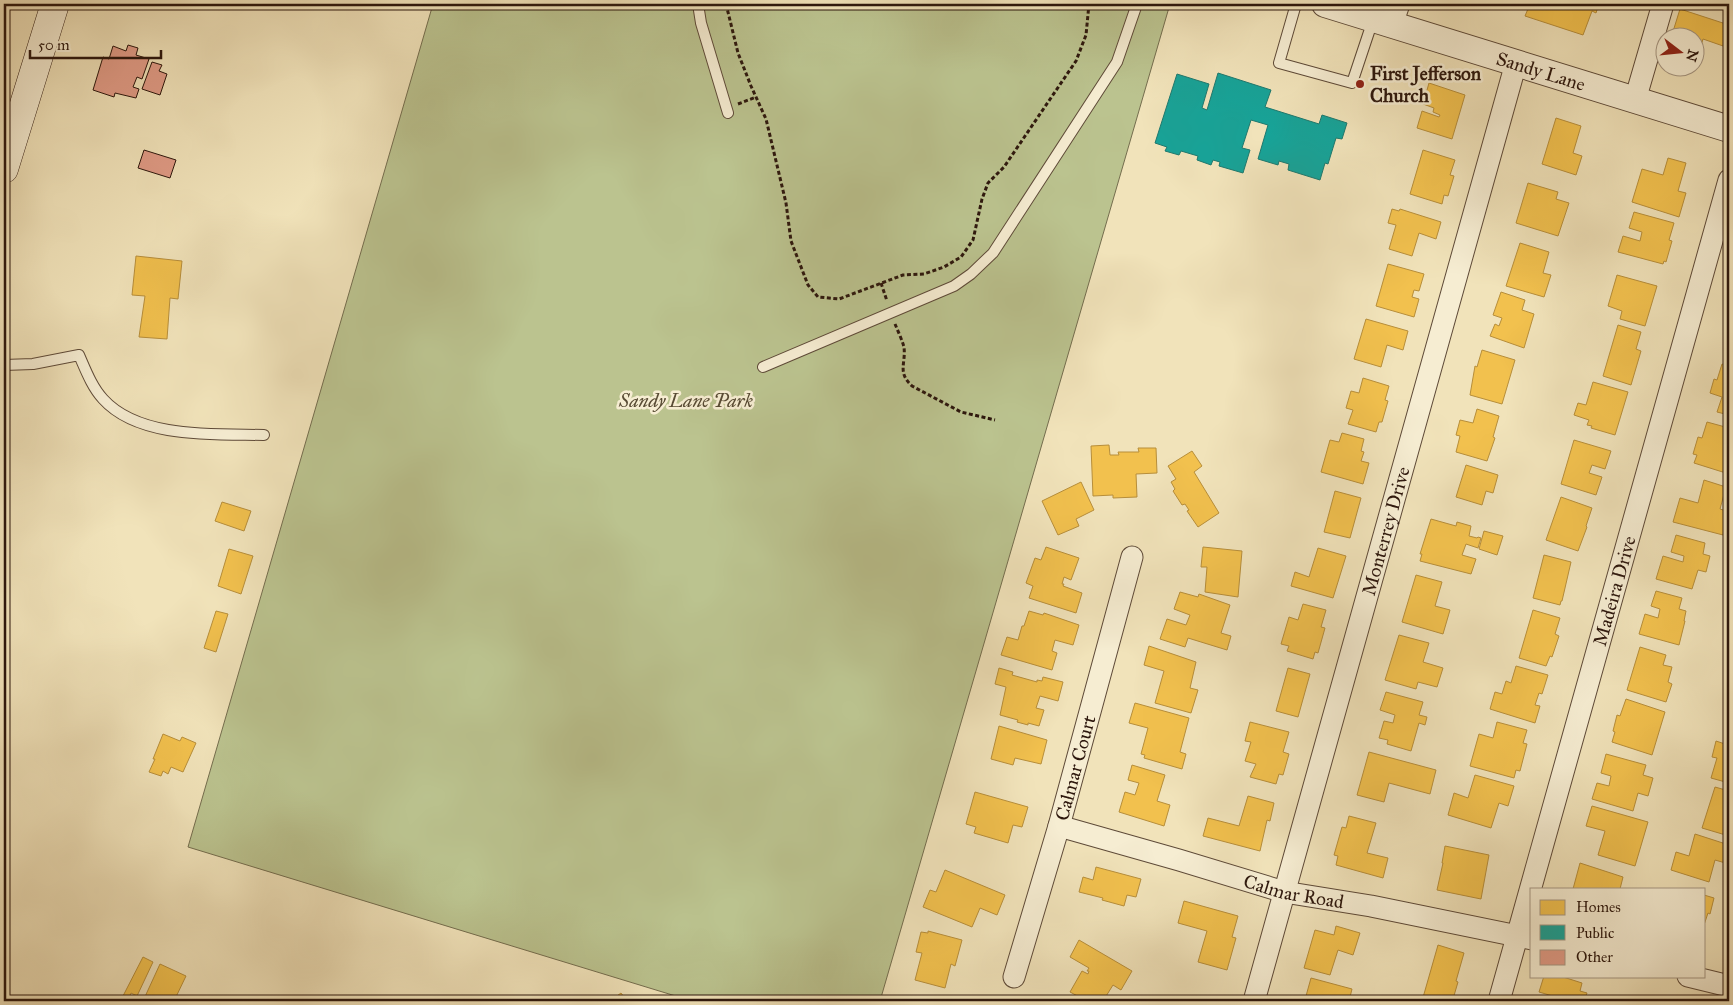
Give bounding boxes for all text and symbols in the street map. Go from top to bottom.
scale bar [30,28,161,60]
north arrow [1656,28,1706,78]
text: 50 m [38,36,70,54]
street label: Sandy Lane [1494,46,1588,95]
text: N [1682,47,1702,64]
place label: First Jefferson Church [1370,62,1482,107]
marker: First Jefferson Church [1354,78,1366,90]
park label: Sandy Lane Park [618,389,754,412]
street label: Monterrey Drive [1356,464,1414,598]
street label: Madeira Drive [1588,533,1640,649]
street label: Calmar Court [1050,712,1100,823]
street label: Calmar Road [1241,869,1346,913]
legend [1530,888,1706,978]
text: Homes [1576,898,1621,916]
text: Public [1576,924,1614,942]
text: Other [1576,948,1613,966]

